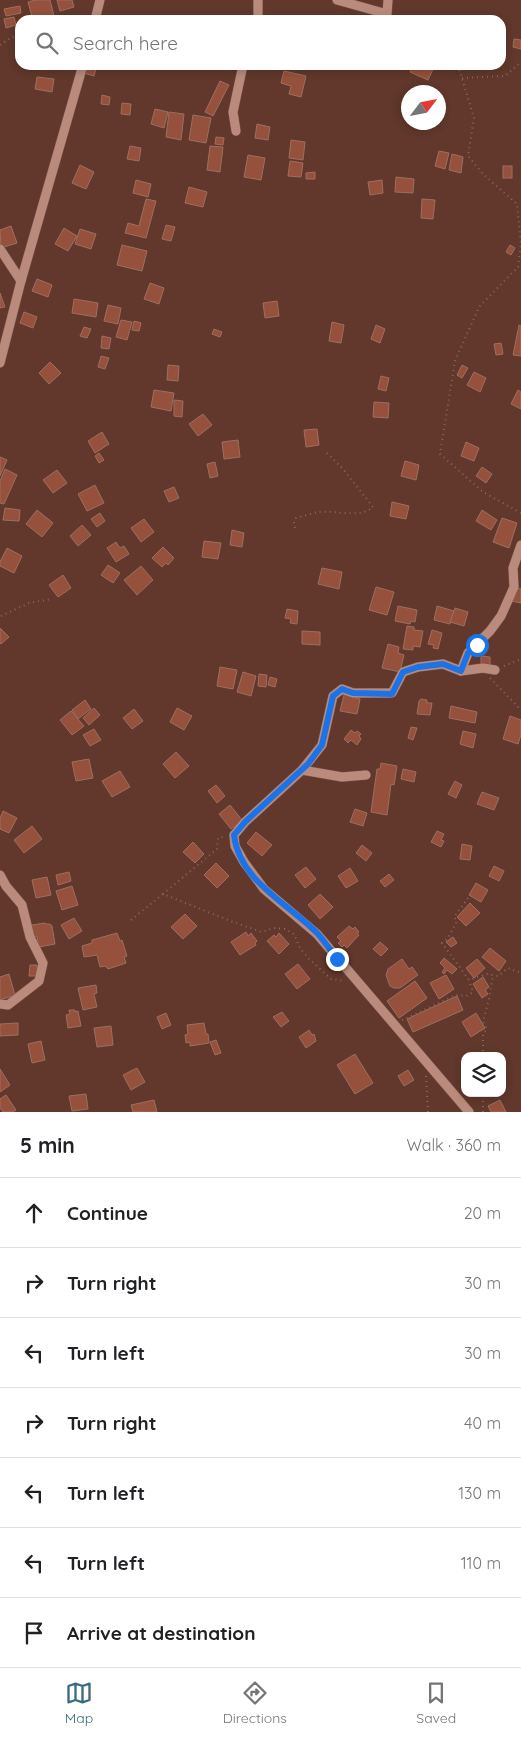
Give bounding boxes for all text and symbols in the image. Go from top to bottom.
search box [15,15,506,70]
icon: search [33,29,61,57]
text: Search here [73,31,178,55]
north arrow [401,85,446,130]
route start [466,634,489,657]
route end [326,948,349,971]
map controls [461,1052,506,1097]
button: layers [461,1052,506,1097]
text: 5 min [20,1132,75,1158]
text: Walk · 360 m [406,1135,501,1155]
icon: ahead [20,1199,48,1227]
text: Continue [67,1201,148,1225]
text: 20 m [464,1203,501,1223]
icon: right [20,1269,48,1297]
text: Turn right [67,1271,156,1295]
text: 30 m [464,1273,501,1293]
icon: left [20,1339,48,1367]
text: Turn left [67,1341,145,1365]
text: 30 m [464,1343,501,1363]
icon: right [20,1409,48,1437]
text: Turn right [67,1411,156,1435]
text: 40 m [464,1413,501,1433]
icon: left [20,1479,48,1507]
text: Turn left [67,1481,145,1505]
text: 130 m [458,1483,501,1503]
icon: left [20,1549,48,1577]
text: Turn left [67,1551,145,1575]
text: 110 m [461,1553,501,1573]
icon: arrive [20,1619,48,1647]
text: Arrive at destination [67,1621,256,1645]
tab: Map [65,1679,93,1727]
tab: Directions [223,1679,287,1727]
tab: Saved [416,1679,456,1727]

